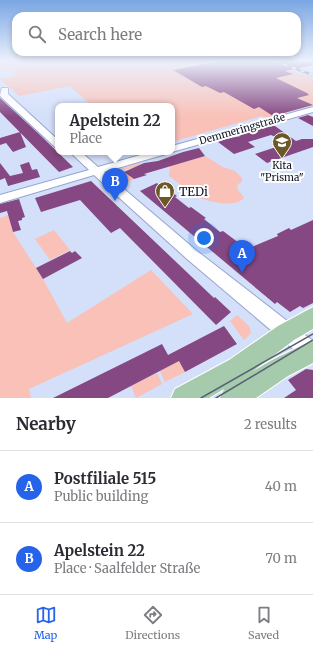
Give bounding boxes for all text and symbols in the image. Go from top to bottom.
search box [12,12,301,56]
icon: search [26,23,48,45]
text: Search here [58,25,142,44]
popup [55,103,175,155]
text: Apelstein 22 [70,111,160,130]
street label: Demmeringstraße [198,111,286,147]
text: Place [70,130,102,147]
school or university icon: Kita "Prisma" [271,131,293,159]
place label: Kita "Prisma" [260,159,304,184]
pin: B [102,168,128,201]
shop icon: TEDi [154,180,176,208]
place label: TEDi [179,184,208,199]
your location [194,228,214,248]
pin: A [229,240,255,273]
text: Nearby [16,413,76,435]
text: 2 results [244,416,297,433]
text: Postfiliale 515 [54,469,156,488]
text: A [24,478,34,495]
text: 40 m [265,478,297,495]
text: Public building [54,488,148,505]
text: Apelstein 22 [54,541,145,560]
text: B [24,550,34,567]
text: 70 m [266,550,297,567]
text: Place · Saalfelder Straße [54,560,200,577]
tab: Map [34,604,57,642]
tab: Directions [125,604,180,642]
tab: Saved [248,604,279,642]

